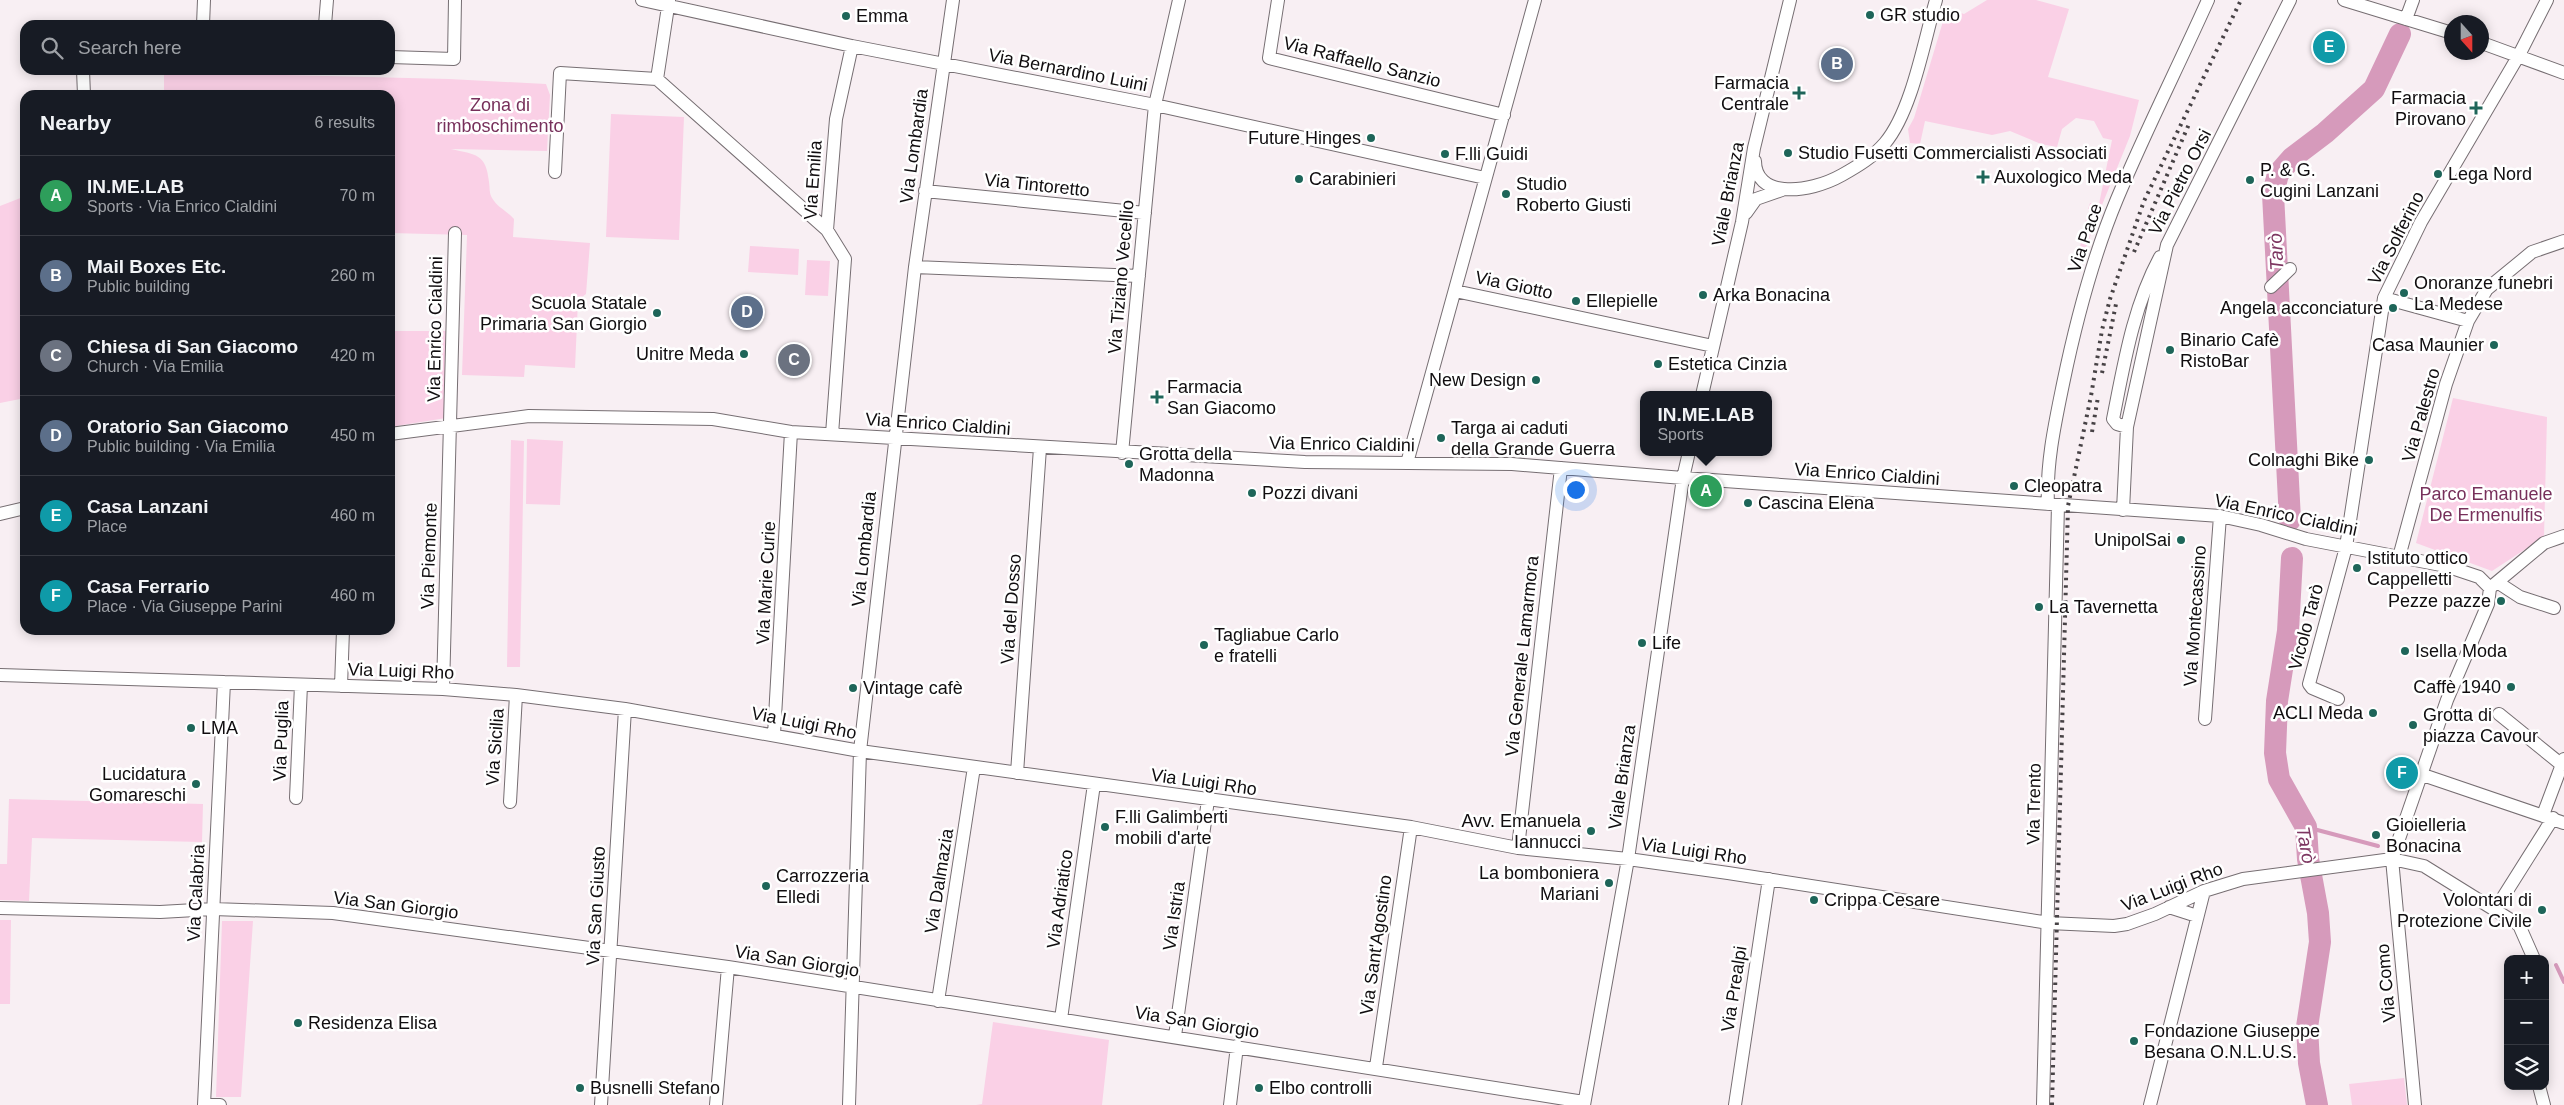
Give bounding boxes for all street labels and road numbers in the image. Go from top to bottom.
street label: Via Raffaello Sanzio [1281,33,1443,91]
street label: Via Bernardino Luini [987,45,1149,95]
street label: Via Lombardia [896,86,932,205]
street label: Via Pietro Orsi [2145,126,2215,238]
street label: Via Emilia [800,139,826,220]
street label: Viale Brianza [1708,139,1748,248]
street label: Via Tintoretto [983,170,1091,200]
street label: Via Solferino [2364,188,2428,288]
street label: Via Tiziano Vecellio [1104,199,1138,355]
street label: Via Pace [2064,201,2106,275]
street label: Via Enrico Cialdini [424,256,446,402]
street label: Via Giotto [1473,267,1555,303]
street label: Via Palestro [2398,366,2444,464]
street label: Via Enrico Cialdini [865,409,1011,439]
street label: Via Enrico Cialdini [1269,433,1415,455]
street label: Via Enrico Cialdini [1794,459,1940,489]
street label: Via Lombardia [848,489,880,608]
street label: Via Enrico Cialdini [2213,490,2359,540]
street label: Via Piemonte [417,502,441,610]
street label: Via Marie Curie [753,521,779,645]
street label: Via Montecassino [2180,545,2210,687]
street label: Via del Dosso [997,553,1025,665]
street label: Via Generale Lamarmora [1502,554,1543,757]
street label: Vicolo Tarò [2285,582,2327,672]
street label: Via Luigi Rho [347,659,455,683]
street label: Via Puglia [270,699,292,782]
street label: Via Luigi Rho [750,703,858,743]
street label: Via Sicilia [482,707,508,786]
street label: Viale Brianza [1605,722,1639,831]
street label: Via Trento [2023,763,2045,845]
street label: Via Luigi Rho [1150,765,1258,799]
street label: Via Dalmazia [921,826,957,935]
street label: Via Luigi Rho [1640,834,1748,868]
street label: Via Calabria [183,843,209,942]
street label: Via San Giusto [583,846,609,966]
street label: Via Adriatico [1043,848,1077,950]
street label: Via Luigi Rho [2119,859,2225,915]
street label: Via Sant'Agostino [1356,874,1396,1016]
street label: Via Istria [1159,879,1189,952]
street label: Via San Giorgio [332,887,460,923]
street label: Via San Giorgio [733,941,861,981]
street label: Via Como [2373,943,2399,1023]
street label: Via Prealpi [1717,945,1751,1033]
street label: Via San Giorgio [1133,1002,1261,1042]

